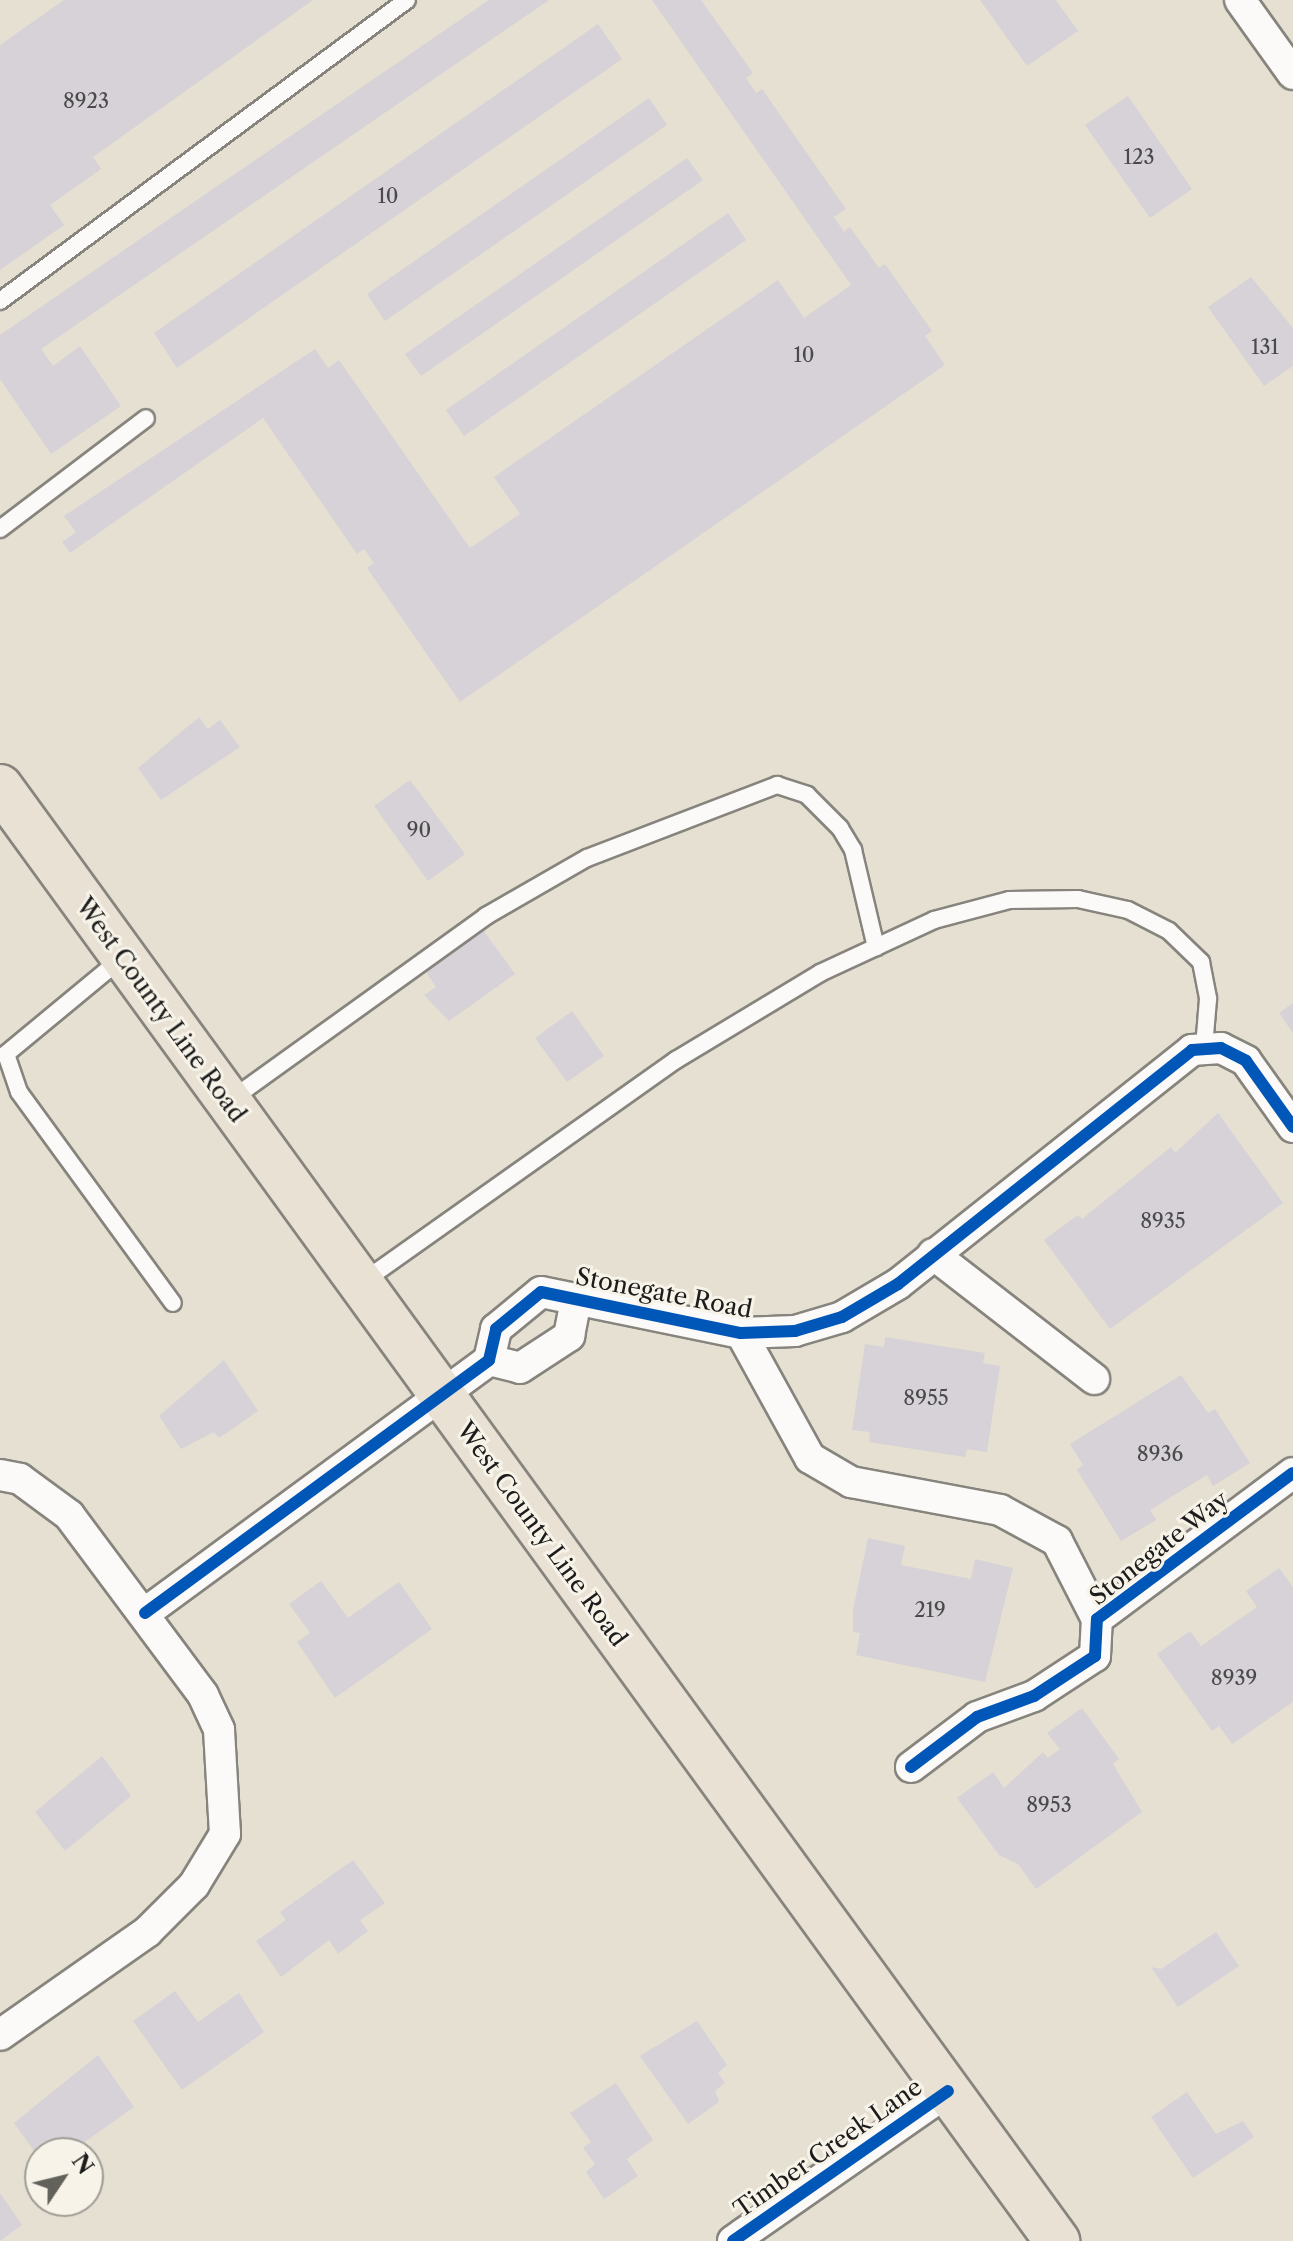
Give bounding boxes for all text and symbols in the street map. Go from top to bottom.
house number: 8923 [63,89,109,113]
house number: 123 [1124,145,1154,169]
house number: 10 [377,184,399,208]
house number: 131 [1251,335,1279,359]
house number: 10 [793,343,815,367]
house number: 90 [407,818,431,842]
street label: West County Line Road [70,892,252,1128]
house number: 8935 [1140,1209,1186,1233]
street label: Stonegate Road [573,1262,755,1324]
house number: 8955 [903,1386,949,1410]
street label: West County Line Road [451,1416,633,1652]
house number: 8936 [1137,1442,1183,1466]
street label: Stonegate Way [1083,1485,1235,1611]
house number: 219 [914,1598,946,1622]
house number: 8939 [1211,1666,1257,1690]
house number: 8953 [1026,1793,1072,1817]
street label: Timber Creek Lane [728,2072,928,2224]
north arrow [24,2137,104,2217]
text: N [66,2149,99,2180]

